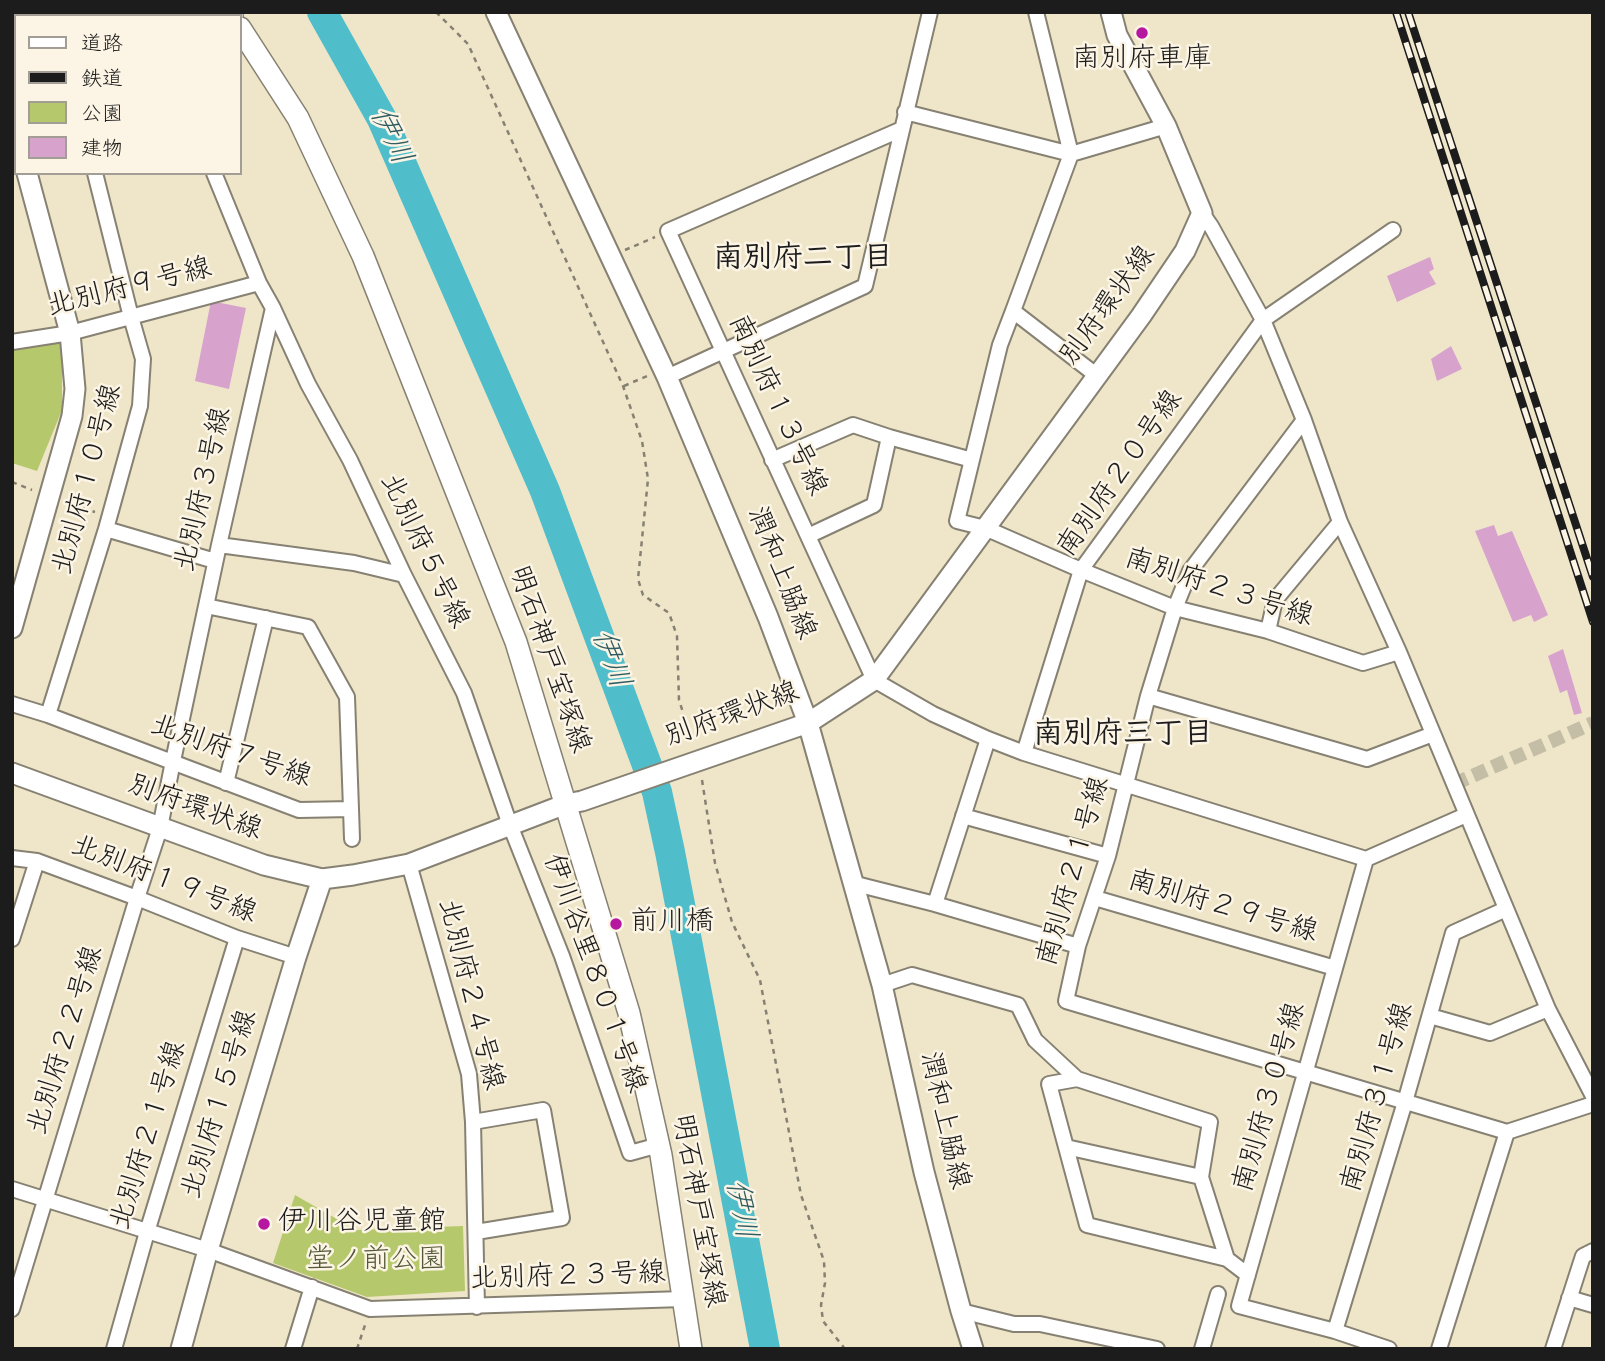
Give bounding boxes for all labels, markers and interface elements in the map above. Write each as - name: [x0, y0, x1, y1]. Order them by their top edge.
- legend: [14, 14, 242, 175]
- marker: 南別府車庫: [1134, 25, 1150, 41]
- text: 道路: [81, 30, 123, 60]
- place label: 南別府車庫: [1072, 44, 1212, 78]
- text: 鉄道: [81, 65, 123, 95]
- text: 公園: [81, 100, 123, 130]
- water label: 伊川: [359, 102, 417, 172]
- text: 建物: [81, 135, 123, 165]
- street label: 別府環状線: [1055, 240, 1165, 374]
- district label: 南別府二丁目: [713, 243, 893, 279]
- street label: 北別府９号線: [44, 253, 216, 327]
- street label: 南別府１３号線: [718, 310, 832, 502]
- street label: 北別府１０号線: [48, 381, 132, 579]
- street label: 南別府２０号線: [1052, 385, 1192, 565]
- street label: 北別府３号線: [171, 404, 241, 576]
- street label: 北別府５号線: [370, 469, 474, 635]
- street label: 潤和上脇線: [737, 503, 821, 645]
- street label: 南別府２３号線: [1120, 544, 1316, 636]
- street label: 明石神戸宝塚線: [499, 562, 595, 758]
- water label: 伊川: [581, 626, 635, 694]
- street label: 別府環状線: [661, 677, 805, 757]
- street label: 北別府７号線: [145, 711, 315, 797]
- district label: 南別府三丁目: [1033, 719, 1213, 755]
- street label: 別府環状線: [122, 770, 266, 850]
- street label: 南別府２１号線: [1033, 773, 1119, 971]
- street label: 北別府１９号線: [65, 831, 261, 933]
- street label: 伊川谷里８０１号線: [533, 850, 651, 1098]
- street label: 南別府２９号線: [1123, 866, 1321, 952]
- street label: 北別府２４号線: [428, 896, 508, 1094]
- place label: 前川橋: [630, 907, 714, 941]
- marker: 前川橋: [608, 916, 624, 932]
- street label: 北別府２２号線: [23, 942, 113, 1140]
- street label: 南別府３０号線: [1229, 999, 1315, 1197]
- street label: 南別府３１号線: [1337, 999, 1423, 1197]
- street label: 北別府１５号線: [177, 1006, 267, 1204]
- street label: 北別府２１号線: [106, 1037, 196, 1235]
- street label: 潤和上脇線: [910, 1049, 974, 1193]
- street label: 明石神戸宝塚線: [662, 1112, 730, 1310]
- water label: 伊川: [715, 1177, 761, 1243]
- place label: 伊川谷児童館: [278, 1207, 446, 1241]
- marker: 伊川谷児童館: [256, 1216, 272, 1232]
- park label: 堂ノ前公園: [306, 1245, 446, 1279]
- street label: 北別府２３号線: [469, 1259, 667, 1299]

